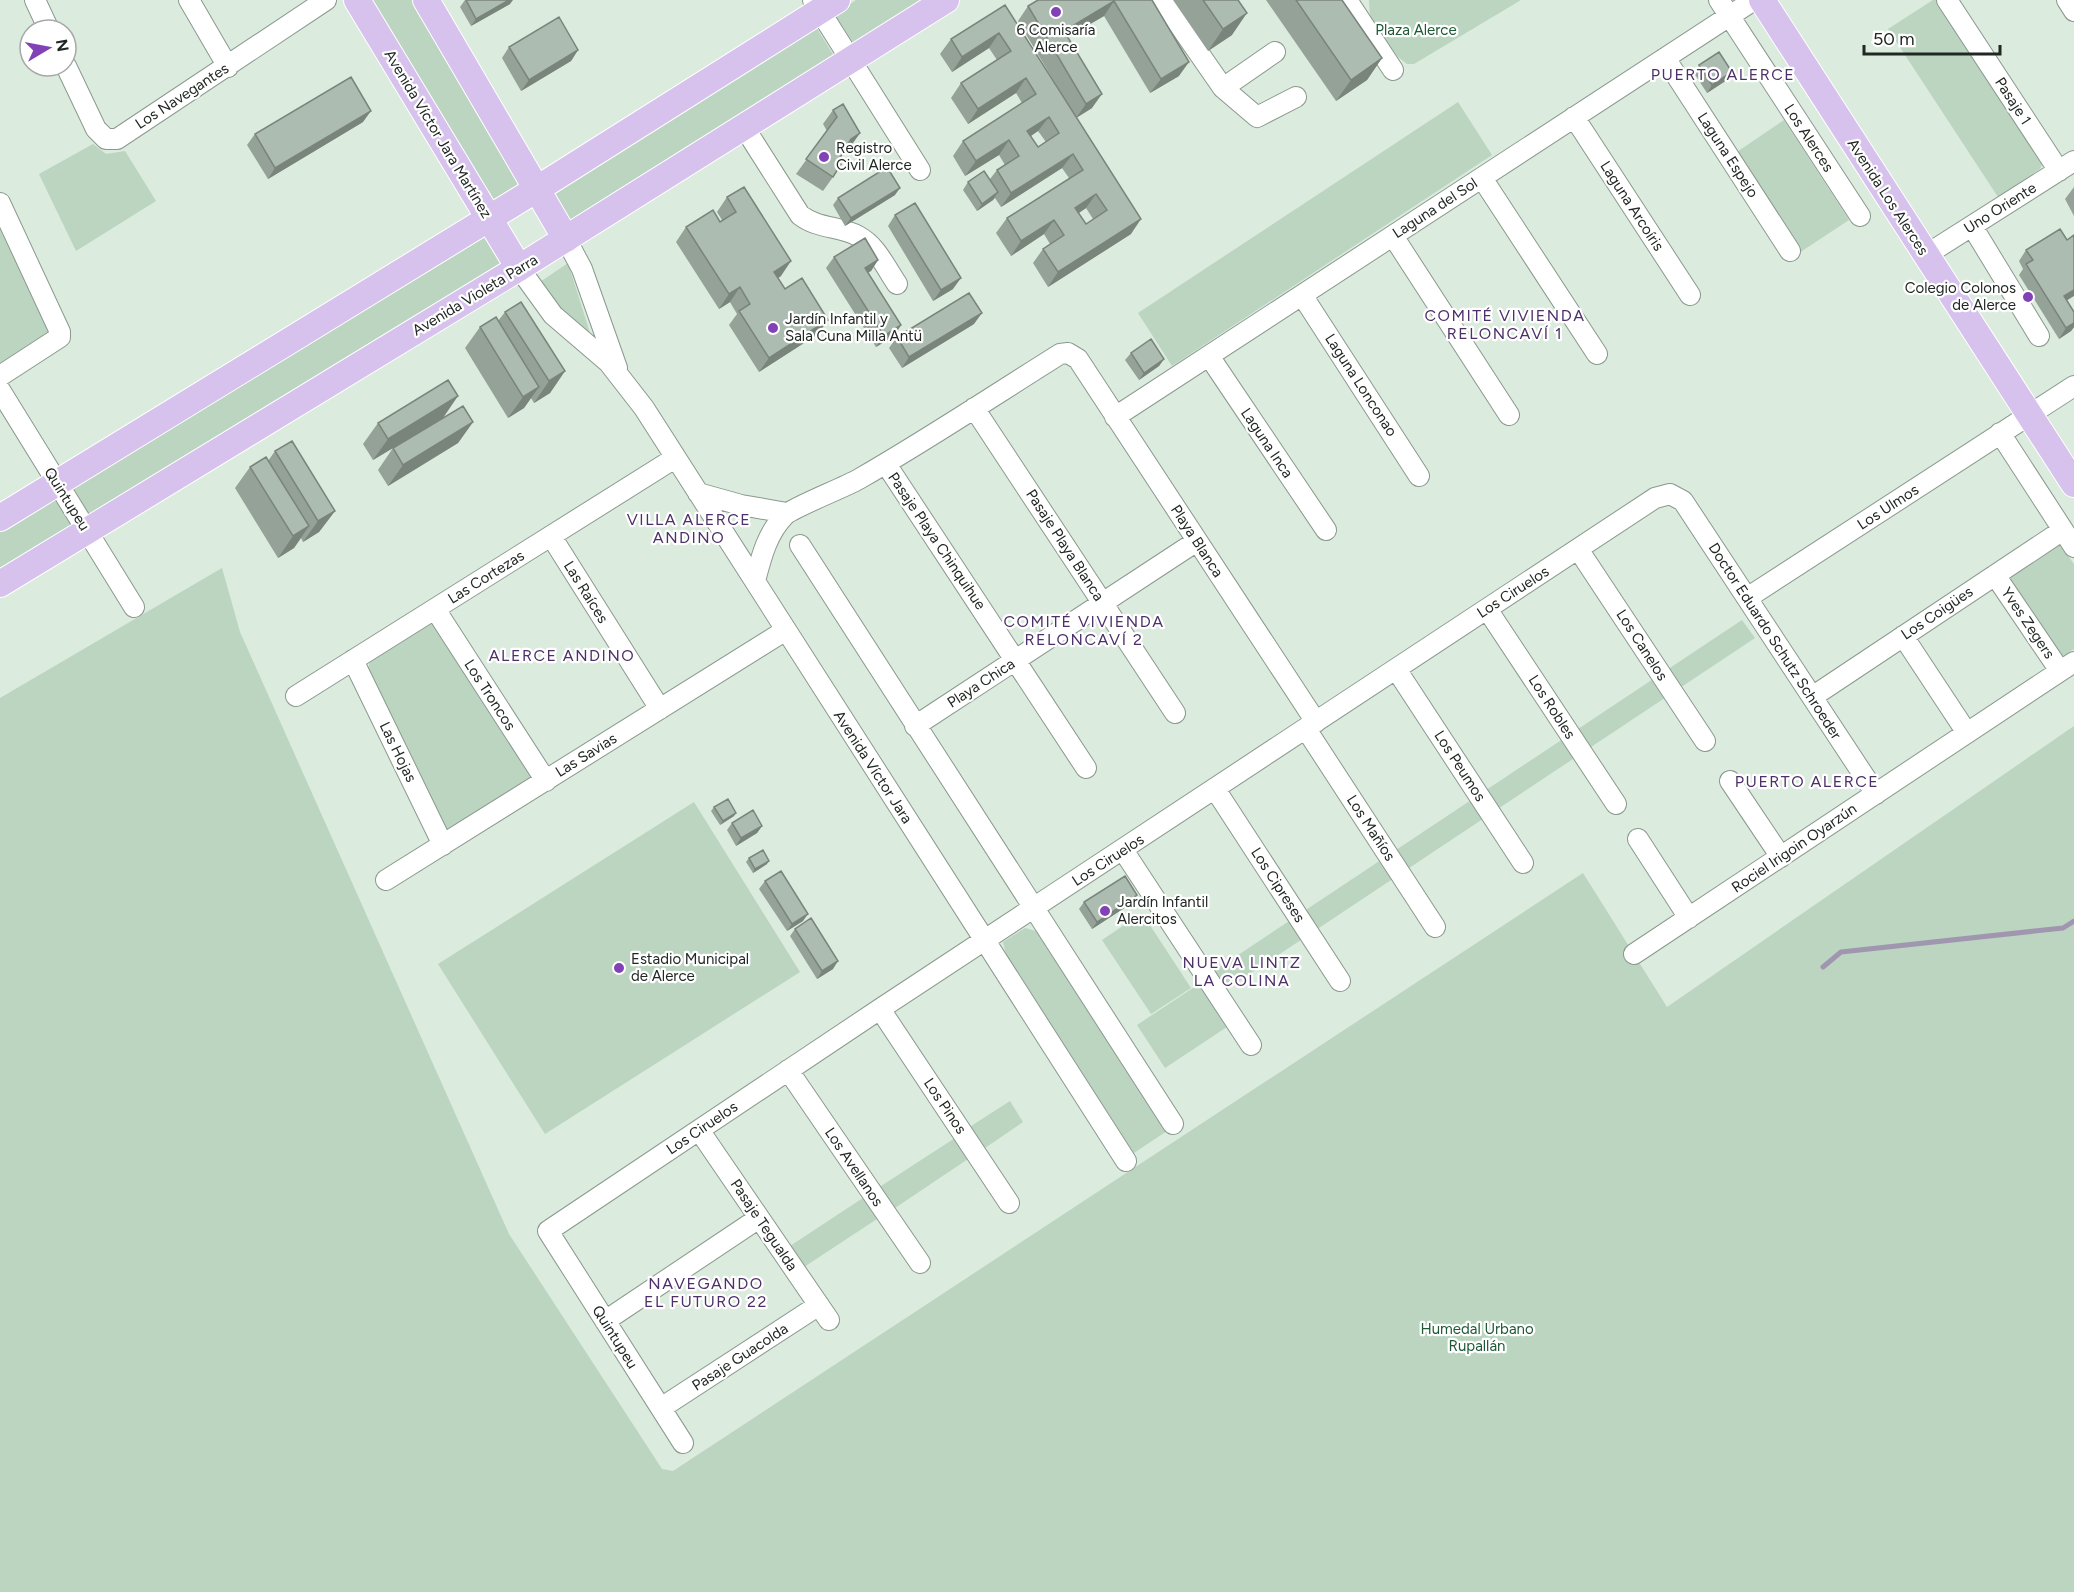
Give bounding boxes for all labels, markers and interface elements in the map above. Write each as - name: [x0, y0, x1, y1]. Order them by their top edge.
- marker: 6 Comisaría Alerce: [1049, 5, 1063, 19]
- north arrow: [18, 18, 78, 78]
- scale bar: [1864, 18, 2000, 56]
- place label: 6 Comisaría Alerce: [1017, 21, 1095, 56]
- park label: Plaza Alerce: [1375, 21, 1457, 39]
- text: 50 m: [1873, 28, 1915, 50]
- text: N: [52, 38, 73, 53]
- street label: Avenida Víctor Jara Martínez: [381, 47, 495, 221]
- street label: Los Navegantes: [132, 59, 232, 133]
- district label: PUERTO ALERCE: [1651, 65, 1795, 84]
- street label: Pasaje 1: [1991, 74, 2035, 128]
- street label: Los Alerces: [1780, 101, 1838, 175]
- street label: Laguna Espejo: [1694, 109, 1762, 201]
- street label: Avenida Los Alerces: [1844, 135, 1932, 259]
- place label: Registro Civil Alerce: [836, 139, 912, 174]
- marker: Registro Civil Alerce: [817, 150, 831, 164]
- street label: Laguna Arcoíris: [1596, 158, 1668, 254]
- street label: Laguna del Sol: [1389, 174, 1481, 242]
- street label: Uno Oriente: [1960, 179, 2040, 237]
- street label: Avenida Violeta Parra: [409, 251, 541, 339]
- place label: Colegio Colonos de Alerce: [1905, 279, 2016, 314]
- marker: Colegio Colonos de Alerce: [2021, 290, 2035, 304]
- district label: COMITÉ VIVIENDA RELONCAVÍ 1: [1424, 306, 1586, 343]
- place label: Jardín Infantil y Sala Cuna Milla Antü: [785, 310, 922, 345]
- marker: Jardín Infantil y Sala Cuna Milla Antü: [766, 321, 780, 335]
- street label: Laguna Lonconao: [1321, 330, 1401, 440]
- street label: Laguna Inca: [1237, 405, 1297, 481]
- street label: Quintupeu: [40, 464, 94, 534]
- street label: Pasaje Playa Chinquihue: [884, 469, 990, 613]
- street label: Los Ulmos: [1854, 481, 1922, 533]
- street label: Pasaje Playa Blanca: [1022, 486, 1108, 604]
- street label: Playa Blanca: [1167, 501, 1227, 581]
- district label: VILLA ALERCE ANDINO: [627, 510, 751, 547]
- street label: Doctor Eduardo Schutz Schroeder: [1705, 539, 1845, 743]
- street label: Las Cortezas: [445, 546, 527, 608]
- street label: Las Raíces: [560, 558, 612, 626]
- street label: Los Ciruelos: [1474, 562, 1552, 622]
- street label: Los Coigües: [1898, 582, 1976, 644]
- street label: Yves Zegers: [1998, 584, 2058, 662]
- street label: Los Canelos: [1612, 606, 1672, 684]
- district label: COMITÉ VIVIENDA RELONCAVÍ 2: [1003, 612, 1165, 649]
- district label: ALERCE ANDINO: [489, 646, 635, 665]
- street label: Playa Chica: [944, 654, 1018, 712]
- street label: Los Troncos: [460, 656, 520, 734]
- street label: Los Robles: [1525, 672, 1579, 742]
- street label: Avenida Víctor Jara: [830, 707, 916, 827]
- street label: Las Hojas: [376, 719, 420, 785]
- street label: Los Peumos: [1430, 727, 1490, 805]
- street label: Las Savias: [552, 729, 620, 781]
- district label: PUERTO ALERCE: [1735, 772, 1879, 791]
- street label: Los Mañíos: [1343, 792, 1399, 864]
- street label: Rociel Irigoin Oyarzún: [1728, 800, 1860, 896]
- street label: Los Ciruelos: [1069, 830, 1147, 890]
- street label: Los Cipreses: [1247, 844, 1309, 926]
- place label: Jardín Infantil Alercitos: [1117, 893, 1208, 928]
- marker: Jardín Infantil Alercitos: [1098, 904, 1112, 918]
- place label: Estadio Municipal de Alerce: [631, 950, 749, 985]
- district label: NUEVA LINTZ LA COLINA: [1183, 953, 1301, 990]
- marker: Estadio Municipal de Alerce: [612, 961, 626, 975]
- street label: Los Pinos: [920, 1075, 970, 1137]
- street label: Los Ciruelos: [663, 1098, 741, 1158]
- street label: Los Avellanos: [821, 1124, 887, 1210]
- street label: Pasaje Tegualda: [727, 1176, 801, 1274]
- district label: NAVEGANDO EL FUTURO 22: [644, 1274, 768, 1311]
- street label: Quintupeu: [588, 1302, 642, 1372]
- street label: Pasaje Guacolda: [689, 1319, 791, 1395]
- park label: Humedal Urbano Rupallán: [1420, 1320, 1534, 1355]

